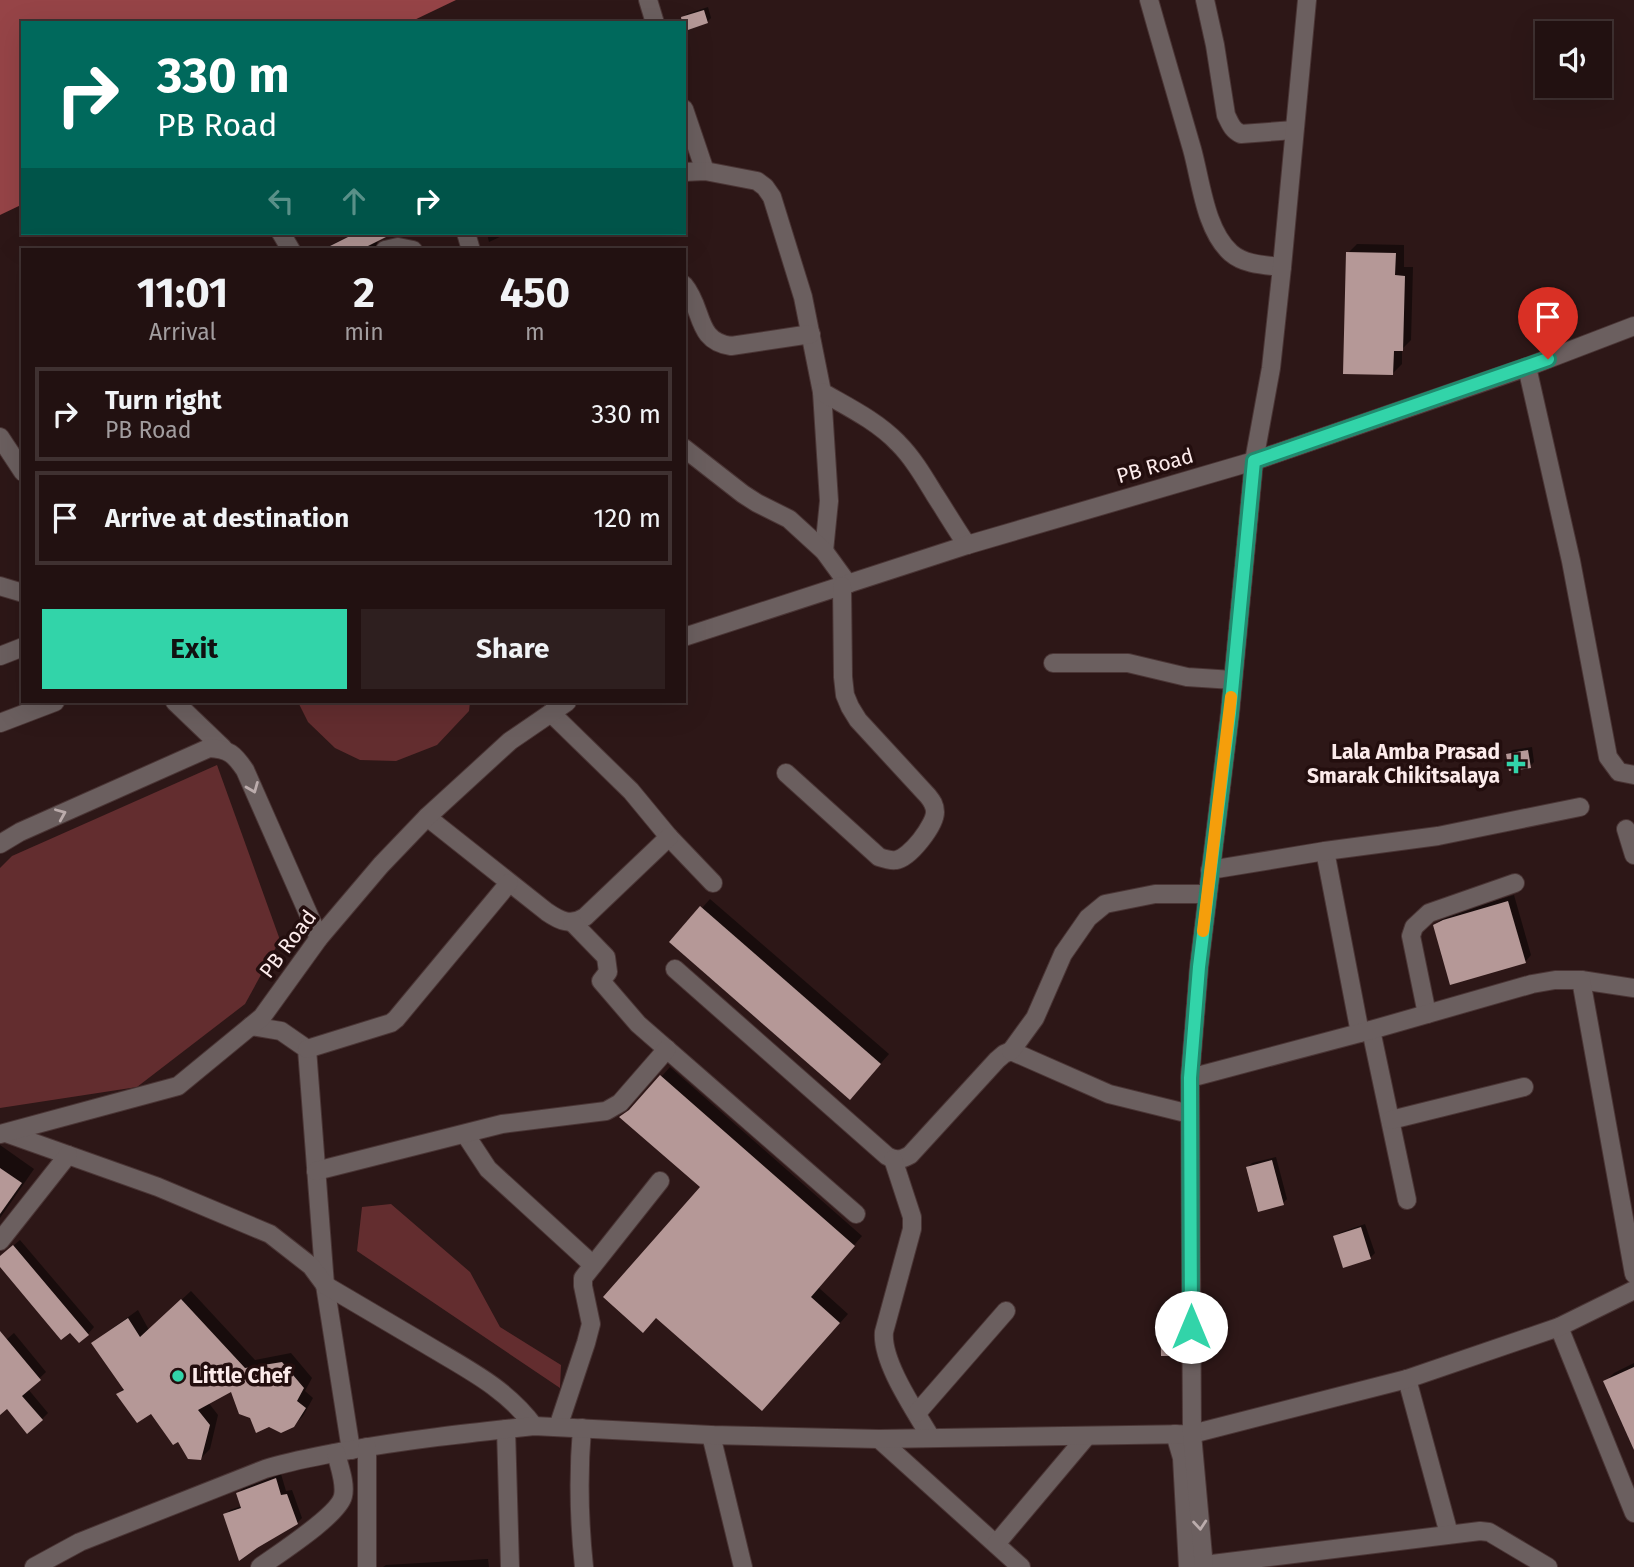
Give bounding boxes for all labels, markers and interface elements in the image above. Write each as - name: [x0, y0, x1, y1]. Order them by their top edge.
- map controls: [1535, 21, 1612, 98]
- button: sound: [1535, 21, 1612, 98]
- text: 330 m: [157, 46, 290, 105]
- icon: right: [42, 49, 133, 140]
- text: PB Road: [157, 106, 277, 144]
- icon: left: [262, 182, 300, 220]
- icon: ahead: [335, 182, 373, 220]
- icon: right: [408, 182, 446, 220]
- text: 11:01: [137, 268, 228, 318]
- text: 2: [353, 268, 375, 318]
- text: 450: [500, 268, 570, 318]
- pin: [1518, 287, 1578, 359]
- icon: arrive: [1529, 298, 1567, 336]
- text: Arrival: [149, 318, 216, 346]
- text: min: [344, 318, 384, 346]
- text: m: [525, 318, 545, 346]
- text: Turn right: [105, 385, 222, 416]
- icon: right: [46, 395, 84, 433]
- text: 330 m: [591, 399, 661, 430]
- text: PB Road: [105, 416, 191, 444]
- street label: PB Road: [1113, 443, 1197, 489]
- icon: arrive: [46, 499, 84, 537]
- text: Arrive at destination: [105, 503, 349, 534]
- text: 120 m: [593, 503, 661, 534]
- button: Exit: [42, 609, 347, 689]
- button: Share: [361, 609, 665, 689]
- place label: Lala Amba Prasad Smarak Chikitsalaya: [1307, 739, 1500, 789]
- marker: Lala Amba Prasad Smarak Chikitsalaya: [1506, 754, 1526, 774]
- one-way arrow: [245, 781, 259, 794]
- one-way arrow: [55, 809, 67, 823]
- street label: PB Road: [254, 905, 322, 983]
- position arrow: [1154, 1290, 1228, 1364]
- place label: Little Chef: [192, 1363, 293, 1389]
- marker: Little Chef: [170, 1368, 186, 1384]
- one-way arrow: [1192, 1520, 1207, 1531]

